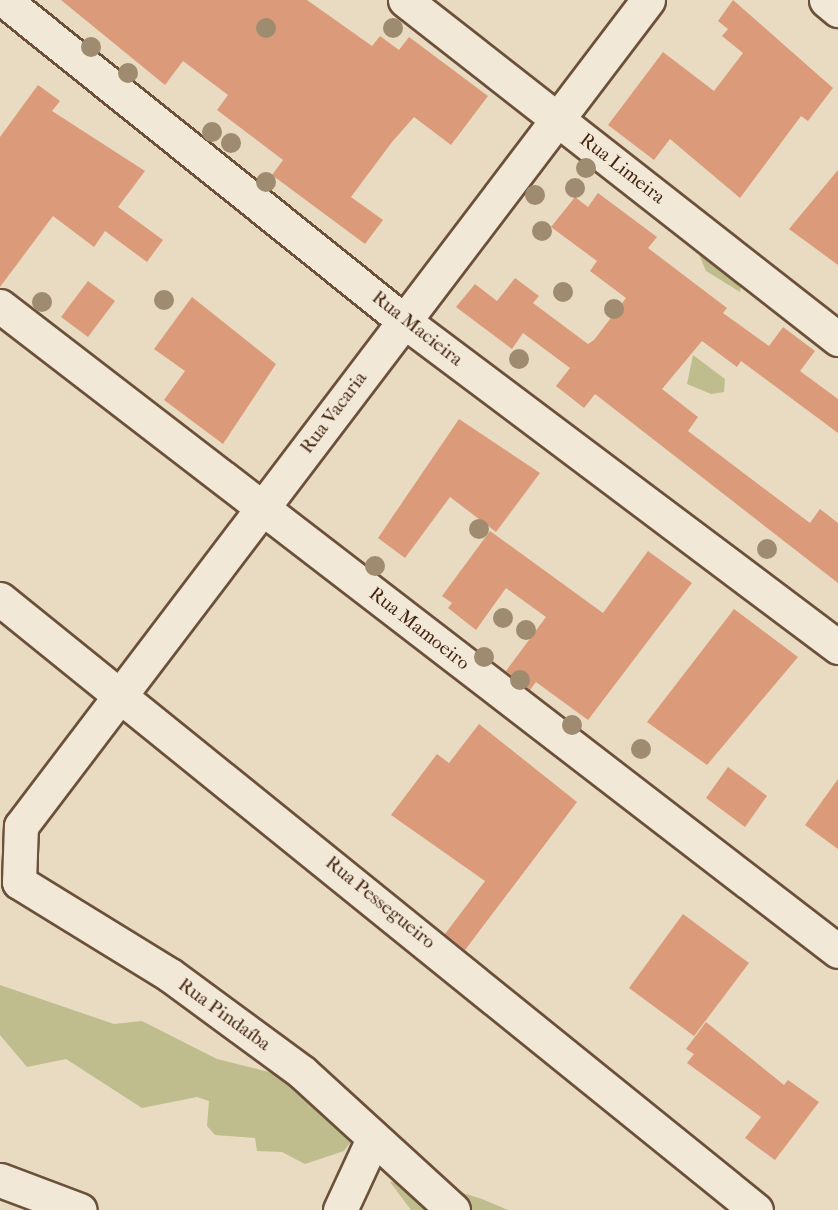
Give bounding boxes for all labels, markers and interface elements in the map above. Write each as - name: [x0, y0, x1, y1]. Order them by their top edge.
- street label: Rua Limeira: [575, 129, 669, 209]
- street label: Rua Macieira: [367, 286, 467, 372]
- street label: Rua Vacaria: [296, 368, 372, 458]
- street label: Rua Mamoeiro: [364, 583, 474, 675]
- street label: Rua Pessegueiro: [320, 852, 440, 954]
- street label: Rua Pindaíba: [173, 974, 275, 1056]

